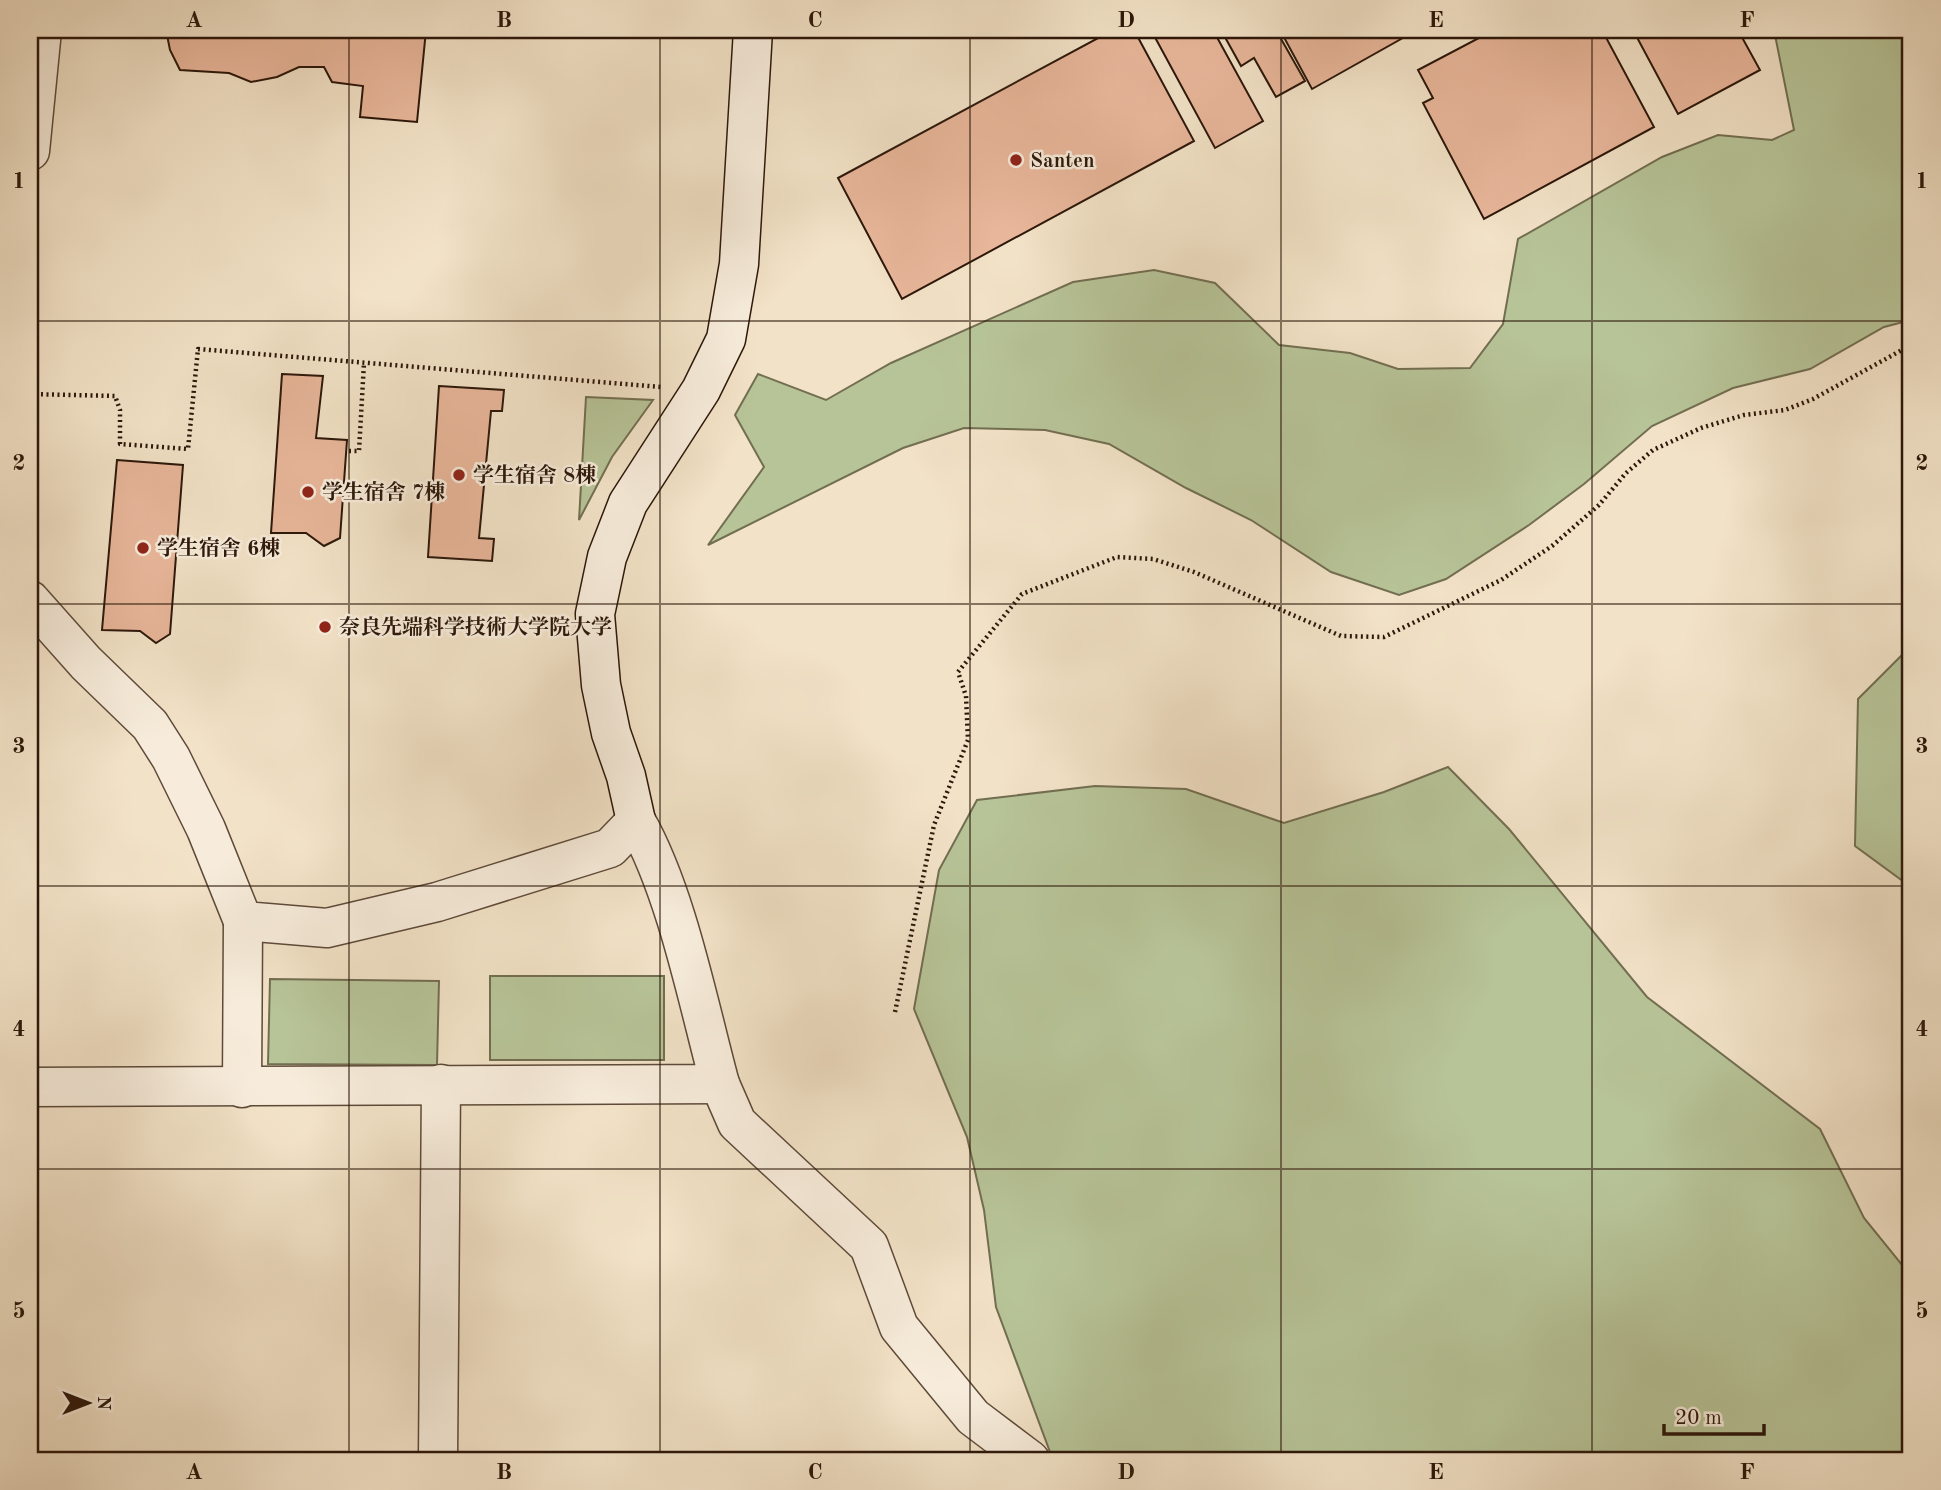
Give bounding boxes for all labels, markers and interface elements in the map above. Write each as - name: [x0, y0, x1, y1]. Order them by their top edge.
- text: A: [185, 9, 203, 32]
- text: B: [496, 9, 512, 32]
- text: C: [807, 9, 823, 32]
- text: D: [1117, 9, 1135, 32]
- text: E: [1428, 9, 1444, 32]
- text: F: [1739, 9, 1755, 32]
- place label: Santen: [1030, 151, 1095, 172]
- marker: Santen: [1008, 152, 1024, 168]
- text: 1: [12, 170, 26, 193]
- text: 1: [1915, 170, 1929, 193]
- text: 2: [12, 452, 26, 475]
- text: 2: [1915, 452, 1929, 475]
- place label: 学生宿舎 8棟: [473, 464, 596, 487]
- marker: 学生宿舎 8棟: [451, 467, 467, 483]
- place label: 学生宿舎 7棟: [322, 481, 445, 504]
- marker: 学生宿舎 7棟: [300, 484, 316, 500]
- place label: 学生宿舎 6棟: [157, 537, 280, 560]
- marker: 学生宿舎 6棟: [135, 540, 151, 556]
- place label: 奈良先端科学技術大学院大学: [339, 615, 612, 639]
- marker: 奈良先端科学技術大学院大学: [317, 619, 333, 635]
- text: 3: [12, 735, 26, 758]
- text: 3: [1915, 735, 1929, 758]
- text: 4: [12, 1018, 26, 1041]
- text: 4: [1915, 1018, 1929, 1041]
- text: 5: [12, 1300, 26, 1323]
- text: 5: [1915, 1300, 1929, 1323]
- north arrow: [52, 1368, 122, 1438]
- scale bar: [1664, 1392, 1764, 1436]
- text: N: [93, 1396, 112, 1411]
- text: 20 m: [1675, 1408, 1722, 1429]
- text: A: [185, 1461, 203, 1484]
- text: B: [496, 1461, 512, 1484]
- text: C: [807, 1461, 823, 1484]
- text: D: [1117, 1461, 1135, 1484]
- text: E: [1428, 1461, 1444, 1484]
- text: F: [1739, 1461, 1755, 1484]

